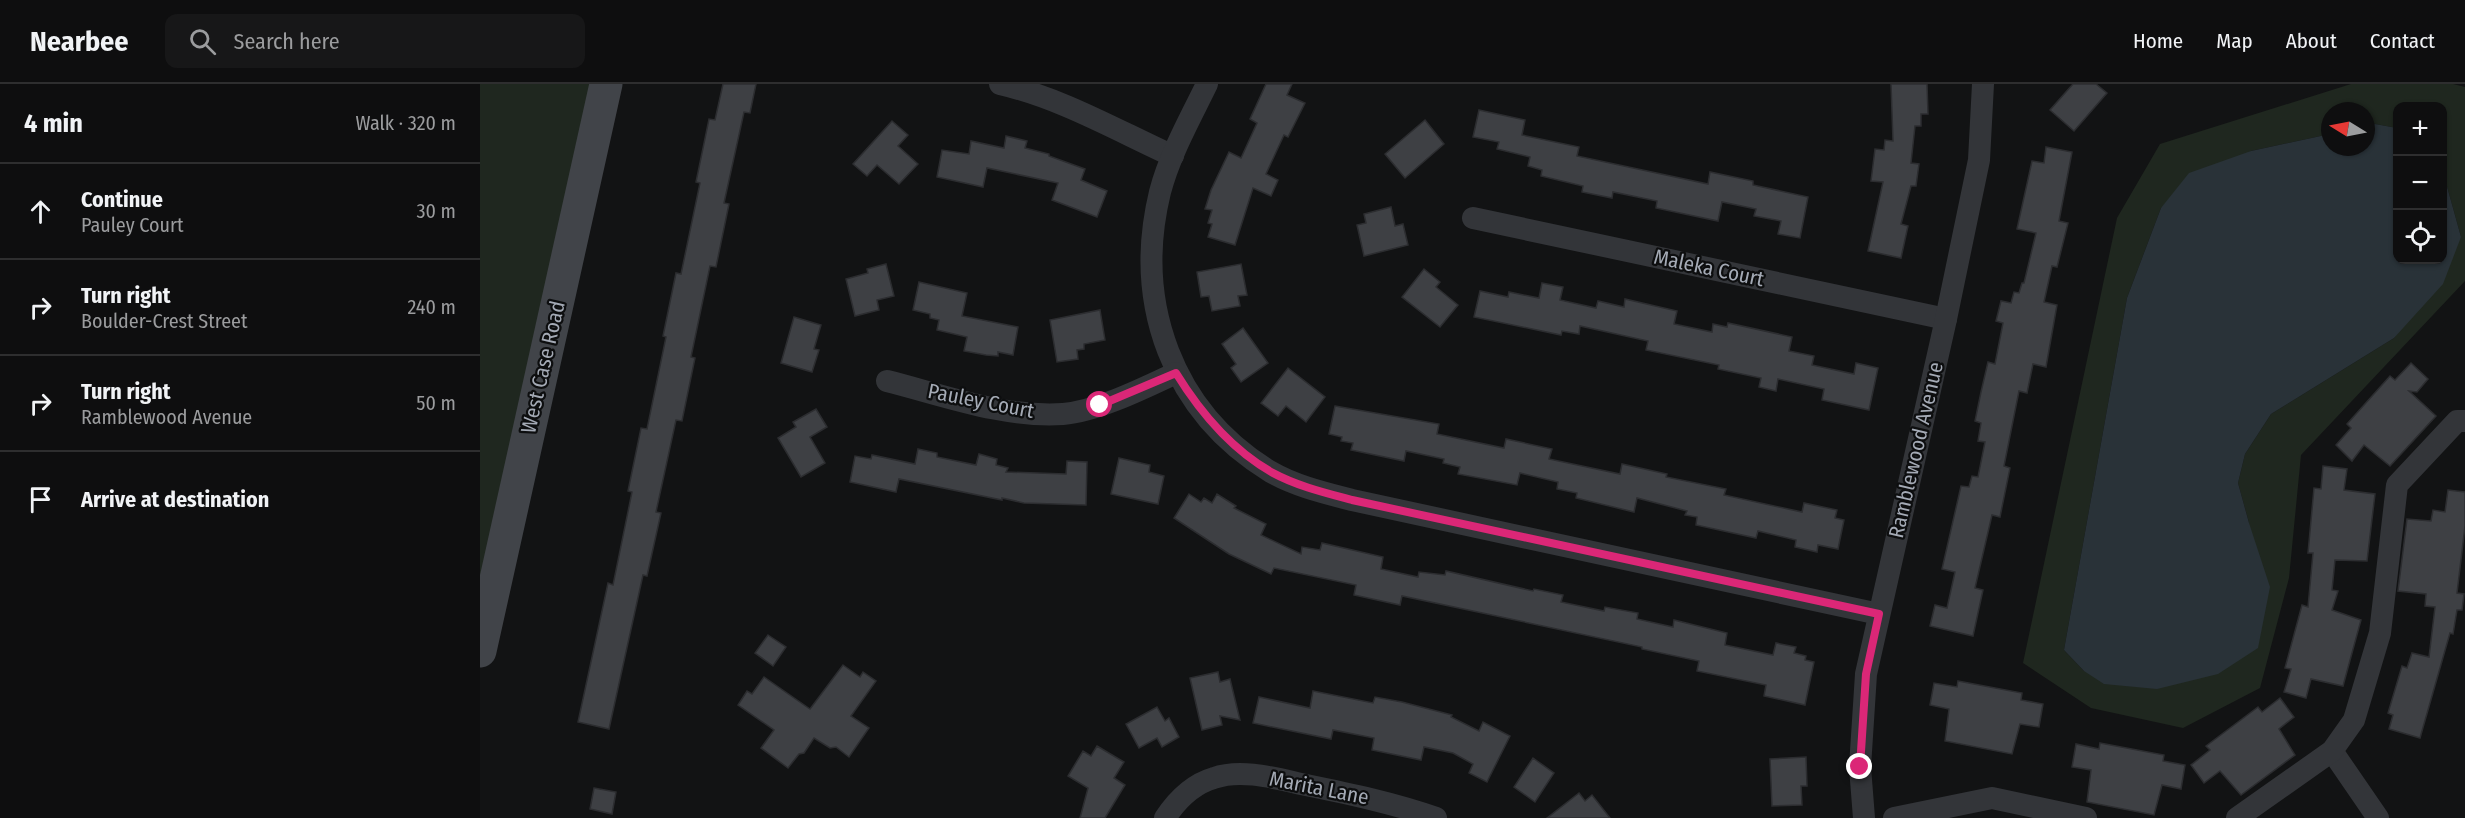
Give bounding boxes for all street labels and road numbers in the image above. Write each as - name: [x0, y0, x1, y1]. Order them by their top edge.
- street label: Maleka Court: [1652, 244, 1767, 292]
- street label: West Case Road: [515, 298, 571, 436]
- street label: Ramblewood Avenue: [1883, 359, 1949, 541]
- street label: Pauley Court: [926, 378, 1036, 424]
- street label: Marita Lane: [1267, 766, 1371, 810]

